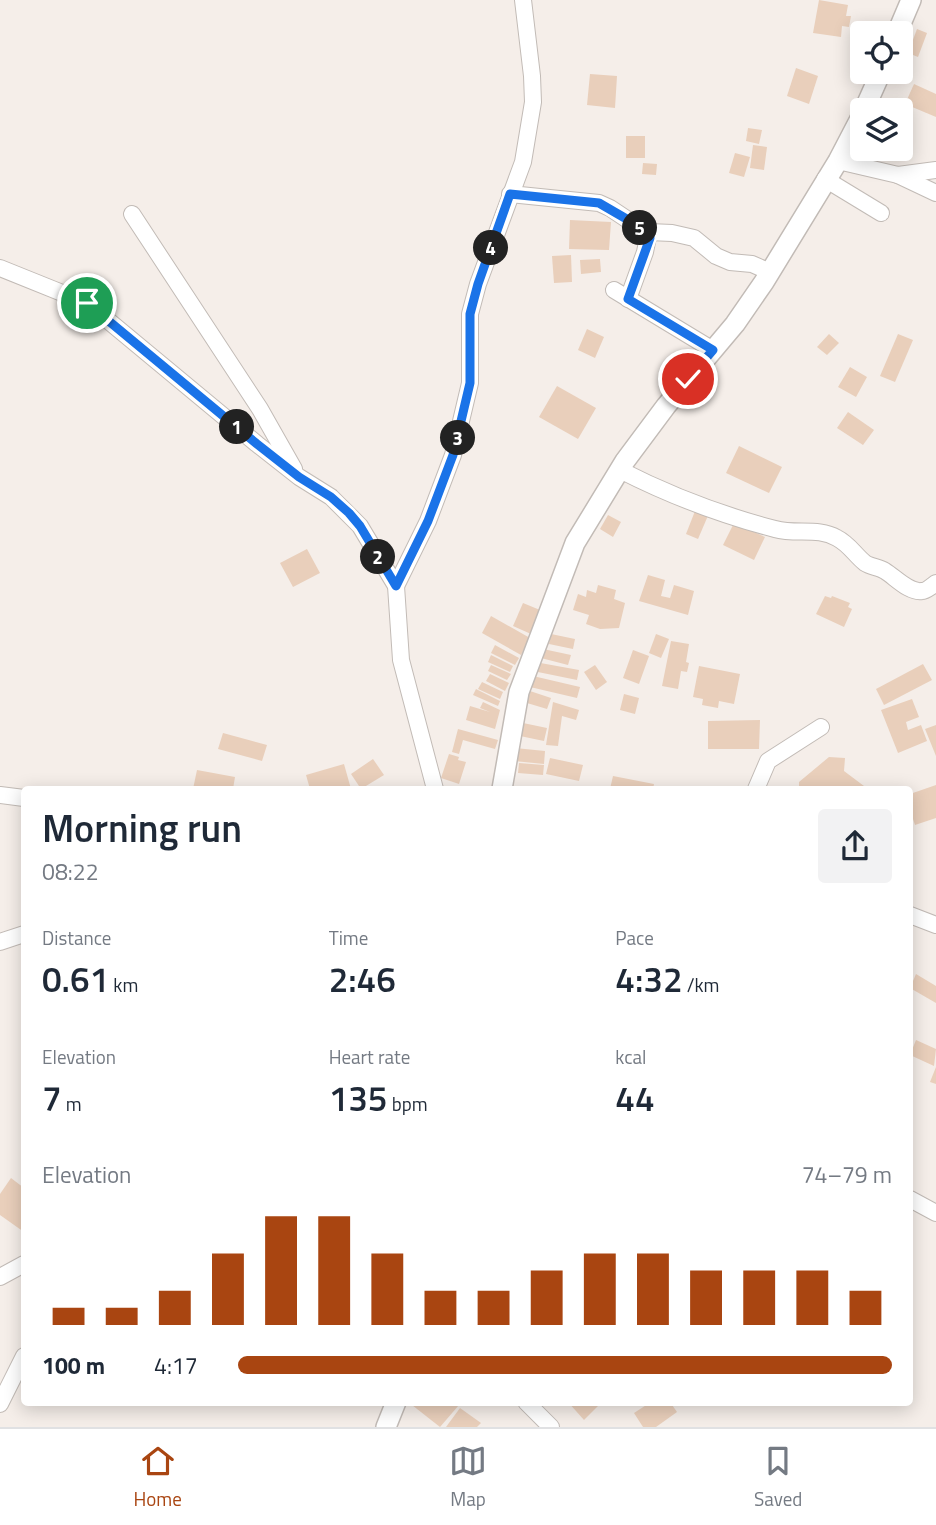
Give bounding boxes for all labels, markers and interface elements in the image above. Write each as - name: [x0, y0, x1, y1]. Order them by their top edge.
- map controls: [850, 21, 913, 161]
- button: locate: [850, 21, 913, 84]
- button: layers: [850, 98, 913, 161]
- pin: 5: [622, 210, 658, 246]
- text: 5: [634, 213, 645, 242]
- pin: 4: [474, 230, 508, 266]
- text: 4: [485, 233, 496, 262]
- pin: [57, 273, 117, 333]
- icon: arrive: [68, 284, 106, 322]
- pin: [658, 349, 718, 409]
- icon: check: [669, 360, 707, 398]
- pin: 1: [219, 410, 254, 444]
- text: 1: [231, 412, 242, 441]
- pin: 3: [440, 420, 476, 456]
- text: 3: [452, 423, 463, 452]
- pin: 2: [360, 540, 396, 574]
- text: 2: [372, 542, 383, 571]
- text: Morning run: [42, 799, 242, 857]
- button: share: [818, 809, 892, 883]
- text: 08:22: [42, 854, 99, 889]
- text: Distance: [42, 923, 111, 952]
- text: Time: [329, 923, 368, 952]
- text: Pace: [615, 923, 654, 952]
- text: 0.61: [42, 952, 109, 1006]
- text: 2:46: [329, 952, 396, 1006]
- text: 4:32: [615, 952, 683, 1006]
- text: km: [109, 970, 138, 999]
- text: /km: [683, 970, 720, 999]
- text: Elevation: [42, 1042, 116, 1071]
- text: Heart rate: [329, 1042, 410, 1071]
- text: kcal: [615, 1042, 646, 1071]
- text: 7: [42, 1071, 62, 1125]
- text: 135: [329, 1071, 387, 1125]
- text: 44: [615, 1071, 655, 1125]
- text: m: [62, 1089, 82, 1118]
- text: bpm: [387, 1089, 428, 1118]
- text: Elevation: [42, 1157, 131, 1192]
- text: 74–79 m: [802, 1157, 892, 1192]
- text: 100 m: [42, 1348, 105, 1383]
- text: 4:17: [154, 1348, 198, 1383]
- tab: Home: [134, 1442, 182, 1513]
- tab: Map: [449, 1442, 487, 1513]
- tab: Saved: [754, 1442, 802, 1513]

